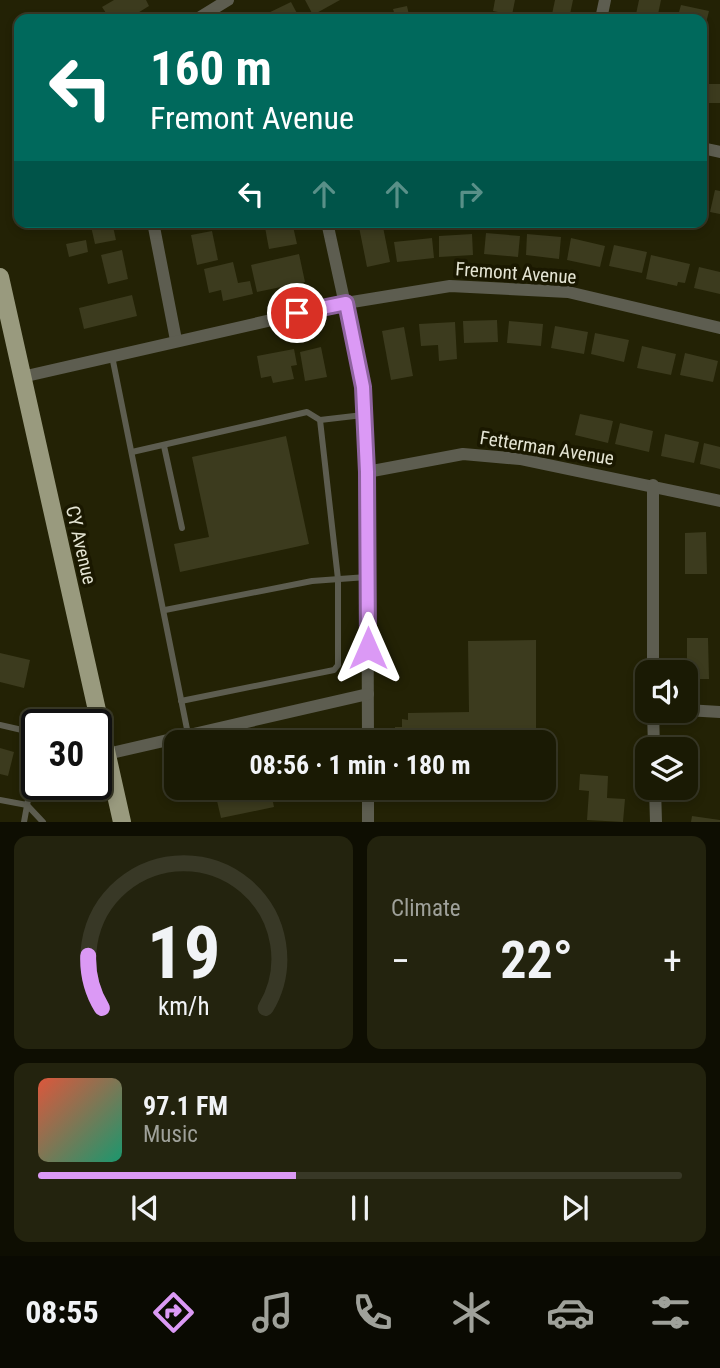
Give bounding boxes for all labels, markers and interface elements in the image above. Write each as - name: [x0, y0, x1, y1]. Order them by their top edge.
- text: 160 m: [150, 40, 272, 97]
- icon: left: [35, 42, 126, 133]
- text: Fremont Avenue: [150, 99, 354, 137]
- icon: left: [232, 175, 270, 213]
- icon: ahead: [305, 175, 343, 213]
- icon: ahead: [378, 175, 416, 213]
- icon: right: [451, 175, 489, 213]
- street label: Fremont Avenue: [455, 257, 577, 289]
- pin: [267, 283, 327, 343]
- icon: arrive: [278, 294, 316, 332]
- street label: Fetterman Avenue: [478, 426, 616, 470]
- street label: CY Avenue: [61, 504, 101, 587]
- position arrow: [331, 611, 405, 685]
- map controls: [635, 660, 698, 800]
- button: sound: [635, 660, 698, 723]
- speed limit sign: 30: [21, 709, 112, 800]
- button: layers: [635, 737, 698, 800]
- text: 08:56 · 1 min · 180 m: [250, 750, 470, 780]
- text: Climate: [391, 895, 461, 922]
- text: 19: [147, 911, 220, 997]
- text: 22°: [500, 930, 573, 991]
- text: −: [391, 939, 410, 983]
- text: +: [663, 939, 682, 983]
- text: km/h: [158, 992, 209, 1021]
- text: 97.1 FM: [143, 1091, 228, 1121]
- text: Music: [143, 1121, 198, 1148]
- icon: previous: [126, 1189, 164, 1227]
- icon: pause: [341, 1189, 379, 1227]
- icon: next: [556, 1189, 594, 1227]
- icon: directions: [149, 1288, 198, 1337]
- icon: music: [248, 1288, 297, 1337]
- icon: phone: [348, 1288, 397, 1337]
- icon: climate: [447, 1288, 496, 1337]
- icon: car: [546, 1288, 595, 1337]
- icon: filters: [646, 1288, 695, 1337]
- text: 08:55: [25, 1293, 99, 1331]

